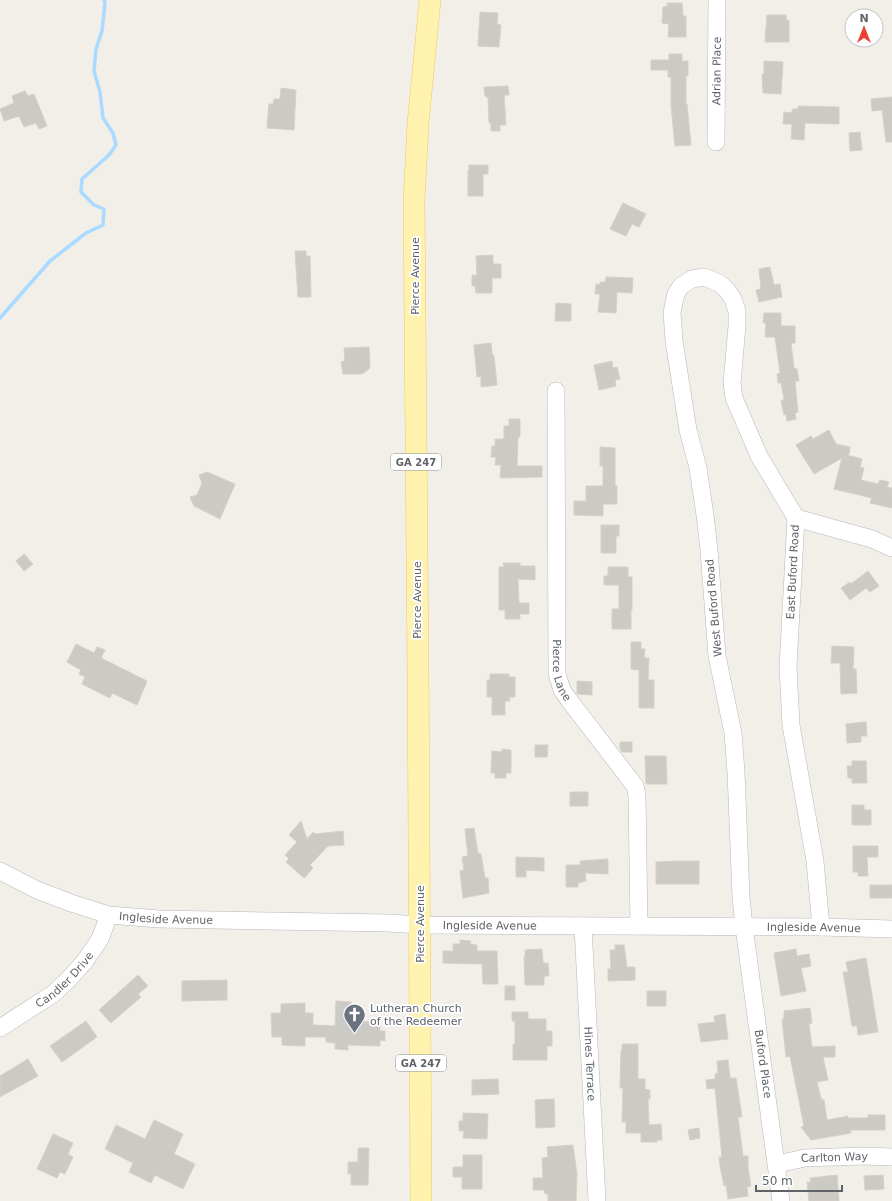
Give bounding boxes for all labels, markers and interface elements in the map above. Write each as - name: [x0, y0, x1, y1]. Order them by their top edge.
- north arrow: [844, 8, 884, 48]
- text: N: [859, 12, 869, 25]
- street label: Adrian Place: [710, 37, 723, 105]
- street label: Pierce Avenue: [409, 237, 422, 315]
- road number: GA 247: [391, 454, 441, 470]
- street label: East Buford Road: [784, 524, 802, 620]
- street label: West Buford Road: [703, 559, 725, 657]
- street label: Pierce Avenue: [411, 561, 424, 639]
- street label: Pierce Lane: [550, 639, 574, 704]
- street label: Pierce Avenue: [414, 885, 427, 963]
- street label: Ingleside Avenue: [119, 909, 213, 926]
- street label: Ingleside Avenue: [443, 919, 537, 932]
- street label: Ingleside Avenue: [767, 920, 861, 935]
- street label: Candler Drive: [33, 949, 96, 1010]
- church icon: Lutheran Church of the Redeemer: [342, 1001, 368, 1034]
- place label: Lutheran Church of the Redeemer: [370, 1002, 463, 1028]
- street label: Hines Terrace: [582, 1026, 598, 1102]
- street label: Buford Place: [752, 1029, 774, 1099]
- road number: GA 247: [396, 1055, 446, 1071]
- street label: Carlton Way: [800, 1149, 869, 1165]
- scale bar: [756, 1167, 842, 1193]
- text: 50 m: [762, 1174, 793, 1188]

